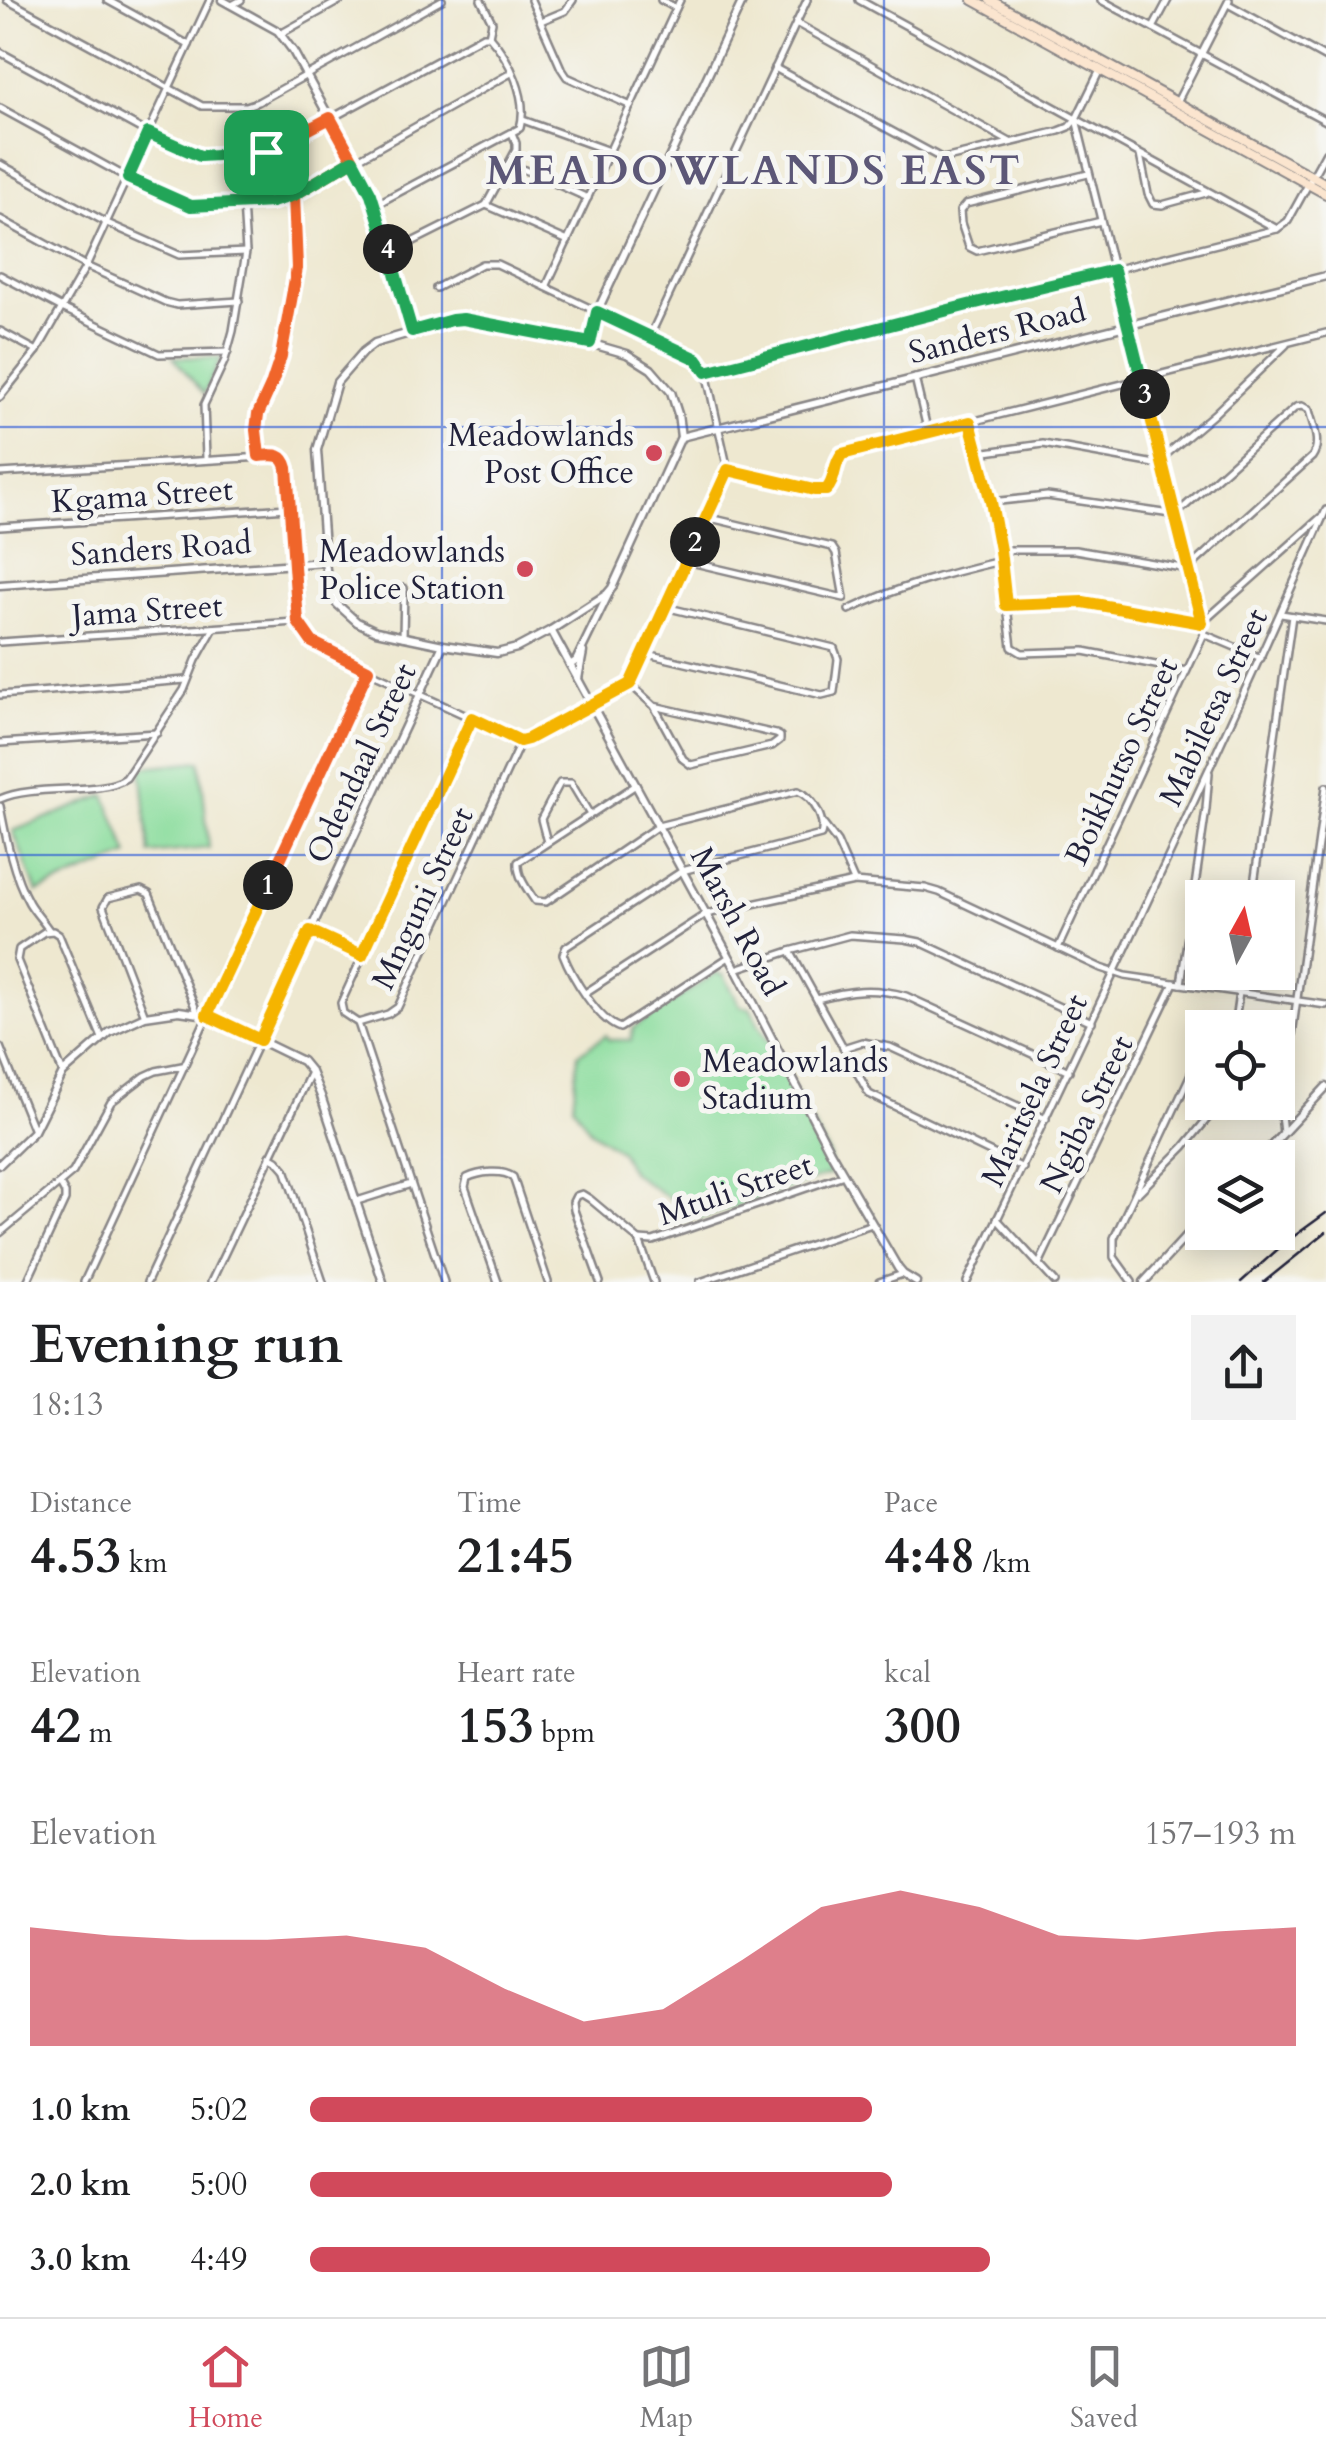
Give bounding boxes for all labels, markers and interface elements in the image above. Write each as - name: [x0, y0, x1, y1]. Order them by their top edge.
- pin: [224, 110, 309, 195]
- icon: arrive: [239, 125, 294, 180]
- district label: MEADOWLANDS EAST: [486, 142, 1022, 199]
- pin: 4: [363, 224, 413, 274]
- text: 4: [381, 230, 395, 268]
- street label: Sanders Road: [904, 289, 1090, 375]
- pin: 3: [1120, 369, 1170, 419]
- text: 3: [1138, 375, 1152, 413]
- place label: Meadowlands Post Office: [448, 414, 634, 495]
- marker: Meadowlands Post Office: [643, 442, 665, 464]
- street label: Kgama Street: [50, 468, 234, 524]
- pin: 2: [670, 517, 720, 567]
- street label: Sanders Road: [69, 521, 253, 577]
- text: 2: [688, 523, 702, 561]
- place label: Meadowlands Police Station: [319, 530, 505, 611]
- marker: Meadowlands Police Station: [514, 558, 536, 580]
- street label: Jama Street: [66, 584, 224, 638]
- street label: Mabiletsa Street: [1149, 602, 1279, 813]
- street label: Boikhutso Street: [1055, 651, 1189, 872]
- street label: Odendaal Street: [296, 656, 427, 871]
- street label: Mnguni Street: [361, 800, 484, 997]
- street label: Marsh Road: [679, 839, 795, 1004]
- pin: 1: [243, 860, 293, 910]
- text: 1: [261, 866, 275, 904]
- north arrow: [1185, 880, 1295, 990]
- map controls: [1185, 880, 1295, 1250]
- street label: Maritsela Street: [971, 987, 1099, 1194]
- button: locate: [1185, 1010, 1295, 1120]
- street label: Ngiba Street: [1030, 1028, 1144, 1201]
- place label: Meadowlands Stadium: [702, 1040, 888, 1121]
- marker: Meadowlands Stadium: [671, 1068, 693, 1090]
- button: layers: [1185, 1140, 1295, 1250]
- street label: Mtuli Street: [652, 1143, 818, 1237]
- text: Evening run: [30, 1308, 343, 1382]
- button: share: [1191, 1315, 1296, 1420]
- text: 18:13: [30, 1383, 104, 1427]
- text: Distance: [30, 1484, 132, 1522]
- text: Time: [457, 1484, 522, 1522]
- text: Pace: [884, 1484, 938, 1522]
- text: 4.53: [30, 1522, 121, 1590]
- text: 21:45: [457, 1522, 574, 1590]
- text: 4:48: [884, 1522, 975, 1590]
- text: km: [121, 1544, 168, 1582]
- text: /km: [975, 1544, 1031, 1582]
- text: Elevation: [30, 1654, 141, 1692]
- text: Heart rate: [457, 1654, 576, 1692]
- text: kcal: [884, 1654, 931, 1692]
- text: 42: [30, 1692, 81, 1760]
- text: 153: [457, 1692, 534, 1760]
- text: 300: [884, 1692, 961, 1760]
- text: m: [81, 1714, 112, 1752]
- text: bpm: [534, 1714, 595, 1752]
- text: Elevation: [30, 1812, 157, 1856]
- text: 157–193 m: [1144, 1812, 1296, 1856]
- text: 1.0 km: [30, 2088, 130, 2132]
- text: 5:02: [190, 2088, 247, 2132]
- text: 2.0 km: [30, 2163, 130, 2207]
- text: 5:00: [190, 2163, 247, 2207]
- text: 3.0 km: [30, 2238, 130, 2282]
- text: 4:49: [190, 2238, 247, 2282]
- tab: Home: [188, 2339, 263, 2437]
- tab: Map: [639, 2339, 694, 2437]
- tab: Saved: [1070, 2339, 1138, 2437]

